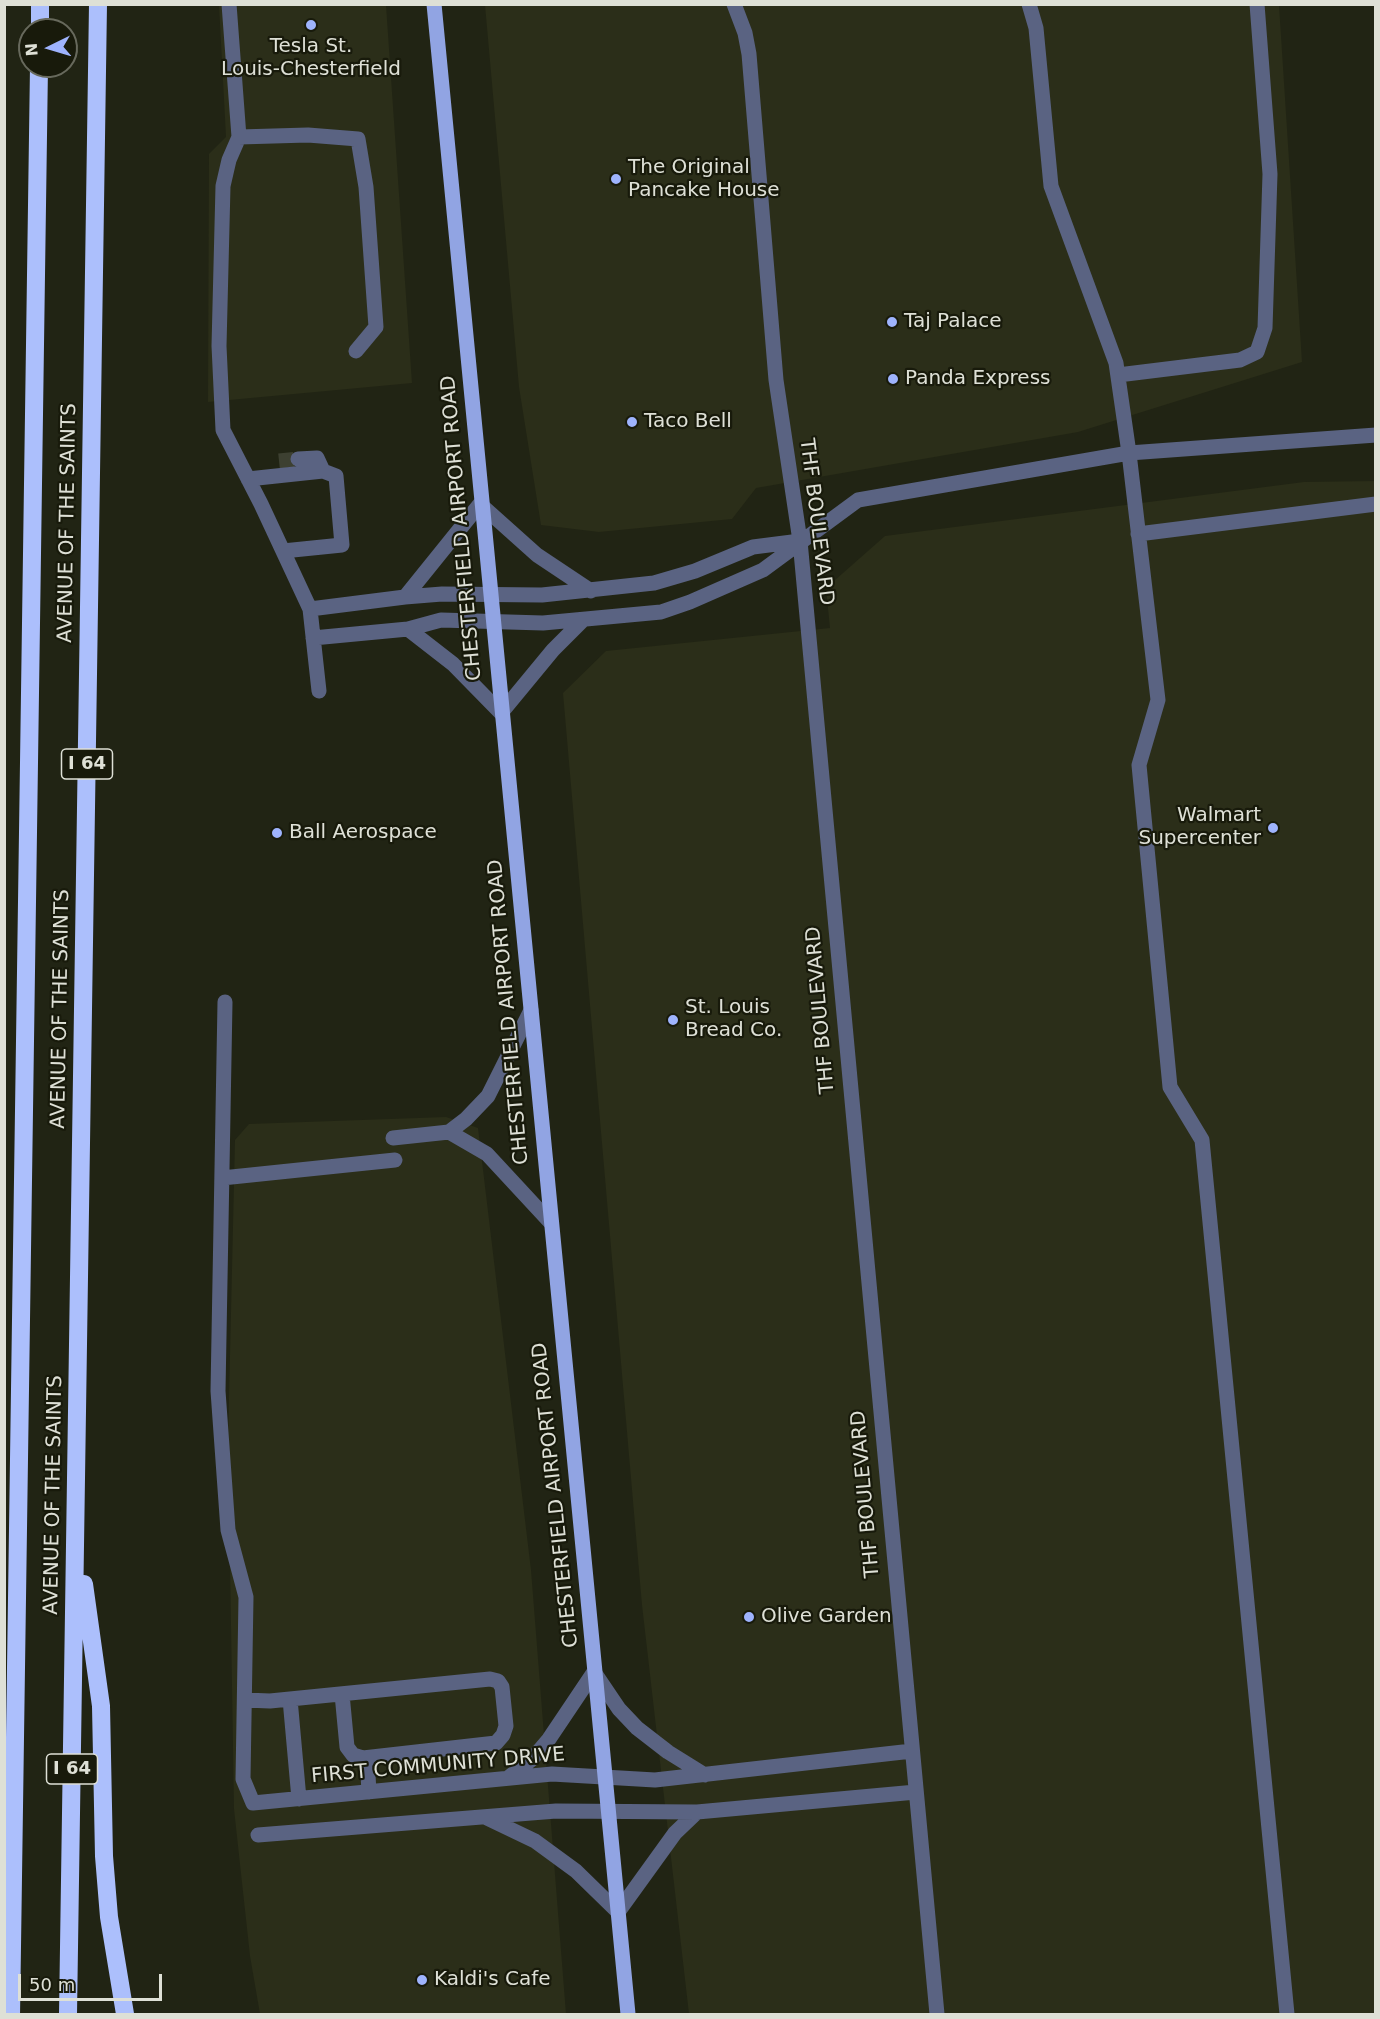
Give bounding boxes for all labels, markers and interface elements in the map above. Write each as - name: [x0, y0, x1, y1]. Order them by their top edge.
- north arrow: [18, 18, 78, 78]
- marker: Tesla St. Louis-Chesterfield: [304, 18, 318, 32]
- place label: Tesla St. Louis-Chesterfield: [221, 35, 401, 82]
- text: N: [22, 42, 42, 57]
- place label: The Original Pancake House: [628, 156, 780, 203]
- marker: The Original Pancake House: [609, 172, 623, 186]
- place label: Taj Palace: [904, 310, 1002, 334]
- marker: Taj Palace: [885, 315, 899, 329]
- place label: Panda Express: [905, 367, 1050, 391]
- marker: Panda Express: [886, 372, 900, 386]
- street label: CHESTERFIELD AIRPORT ROAD: [437, 374, 487, 682]
- street label: AVENUE OF THE SAINTS: [54, 403, 82, 643]
- place label: Taco Bell: [644, 410, 732, 434]
- marker: Taco Bell: [625, 415, 639, 429]
- street label: THF BOULEVARD: [794, 437, 838, 607]
- road number: I 64: [62, 749, 112, 779]
- place label: Walmart Supercenter: [1138, 804, 1261, 851]
- place label: Ball Aerospace: [289, 821, 437, 845]
- marker: Walmart Supercenter: [1266, 821, 1280, 835]
- marker: Ball Aerospace: [270, 826, 284, 840]
- street label: CHESTERFIELD AIRPORT ROAD: [484, 858, 534, 1166]
- street label: AVENUE OF THE SAINTS: [47, 889, 75, 1129]
- street label: THF BOULEVARD: [802, 925, 840, 1095]
- place label: St. Louis Bread Co.: [685, 996, 782, 1043]
- marker: St. Louis Bread Co.: [666, 1013, 680, 1027]
- street label: CHESTERFIELD AIRPORT ROAD: [528, 1341, 584, 1649]
- street label: AVENUE OF THE SAINTS: [40, 1375, 68, 1615]
- street label: THF BOULEVARD: [847, 1409, 885, 1579]
- place label: Olive Garden: [761, 1605, 892, 1629]
- marker: Olive Garden: [742, 1610, 756, 1624]
- street label: FIRST COMMUNITY DRIVE: [310, 1743, 566, 1789]
- road number: I 64: [46, 1754, 98, 1784]
- scale bar: [21, 1962, 165, 2000]
- place label: Kaldi's Cafe: [434, 1968, 551, 1992]
- marker: Kaldi's Cafe: [415, 1973, 429, 1987]
- text: 50 m: [29, 1974, 75, 1995]

